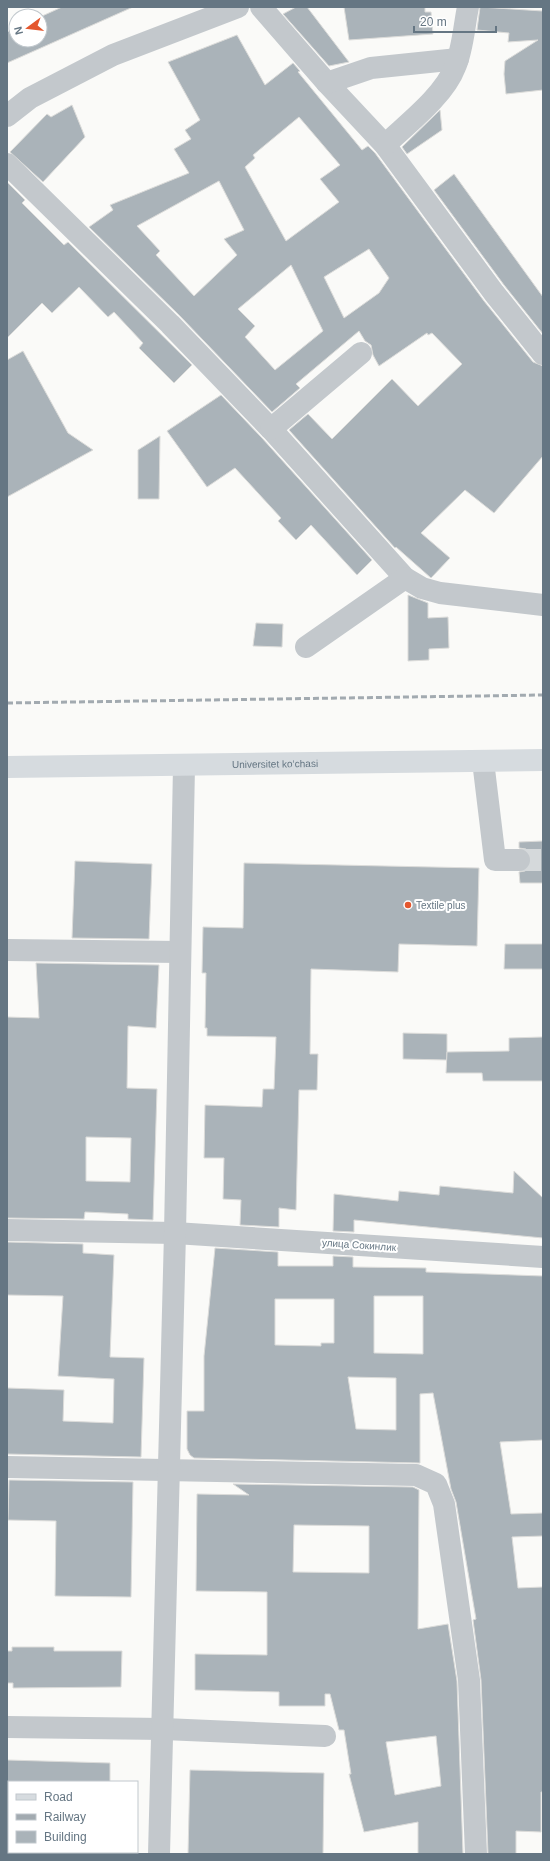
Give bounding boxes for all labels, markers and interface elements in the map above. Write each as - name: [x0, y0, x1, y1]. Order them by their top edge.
- north arrow: [8, 8, 48, 48]
- scale bar: [414, 8, 496, 34]
- text: 20 m: [420, 15, 447, 29]
- text: N: [12, 25, 25, 36]
- street label: Universitet kо‘chasi: [232, 757, 318, 770]
- marker: Textile plus: [403, 900, 413, 910]
- place label: Textile plus: [416, 900, 465, 911]
- street label: улица Сокинлик: [322, 1237, 397, 1253]
- legend: [8, 1781, 138, 1853]
- text: Road: [44, 1790, 73, 1804]
- text: Railway: [44, 1810, 86, 1824]
- text: Building: [44, 1830, 87, 1844]

